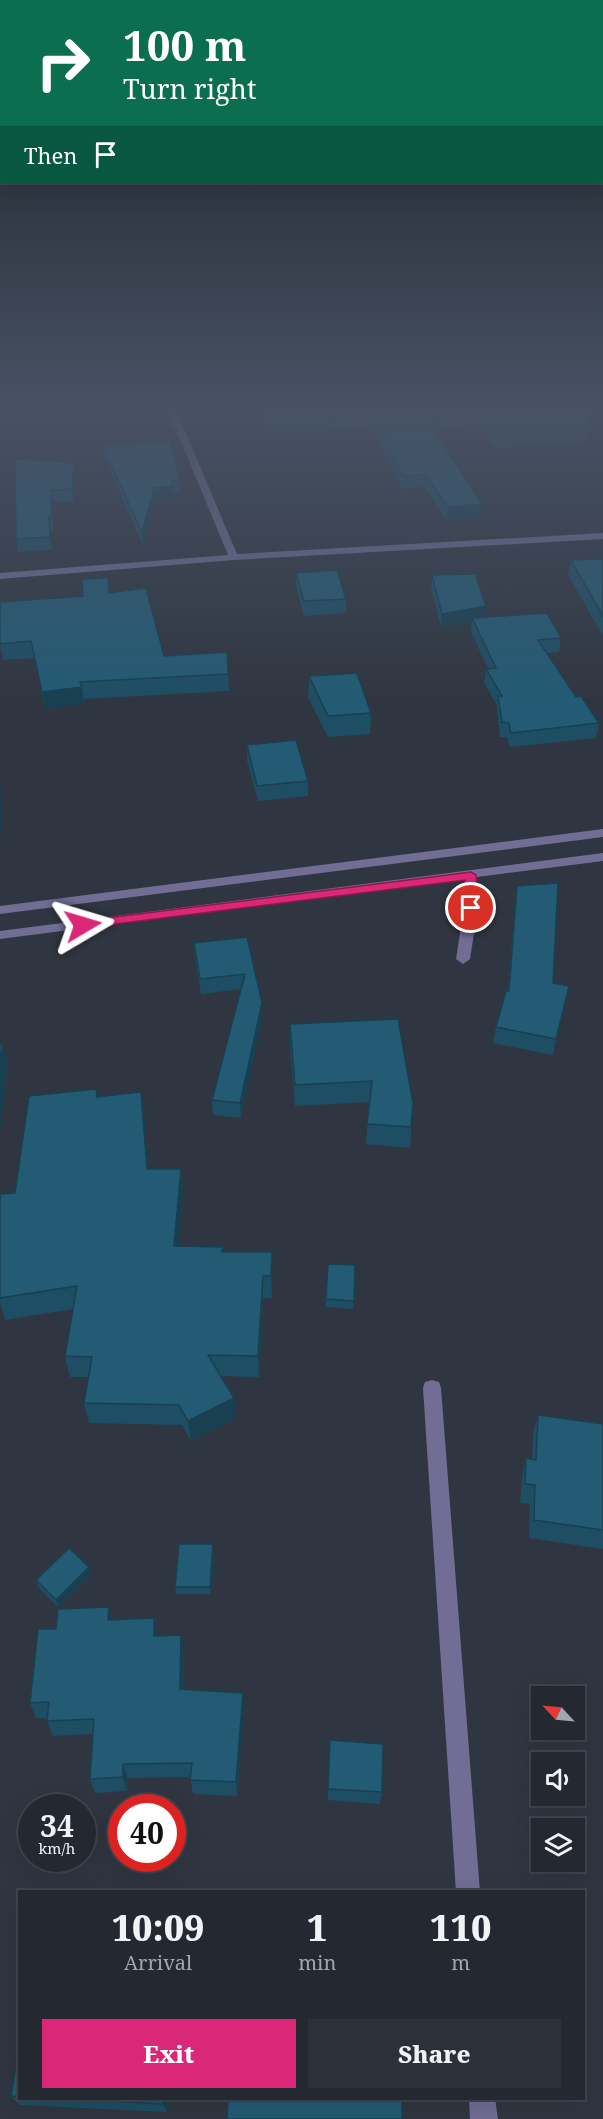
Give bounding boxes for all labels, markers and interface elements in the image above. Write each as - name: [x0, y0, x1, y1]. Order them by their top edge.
- text: 100 m: [123, 16, 247, 73]
- icon: right: [24, 24, 102, 102]
- text: Turn right: [123, 70, 256, 107]
- icon: arrive: [89, 138, 122, 171]
- text: Then: [24, 140, 77, 170]
- pin: [445, 882, 496, 933]
- icon: arrive: [454, 891, 487, 924]
- position arrow: [51, 893, 115, 957]
- north arrow: [531, 1686, 585, 1740]
- map controls: [531, 1686, 585, 1872]
- button: sound: [531, 1752, 585, 1806]
- speed limit sign: 40: [108, 1794, 186, 1872]
- text: 34: [40, 1805, 74, 1846]
- button: layers: [531, 1818, 585, 1872]
- text: km/h: [39, 1838, 75, 1858]
- text: 10:09: [112, 1903, 205, 1952]
- text: 1: [307, 1903, 328, 1952]
- text: 110: [430, 1903, 491, 1952]
- text: Arrival: [124, 1949, 192, 1976]
- text: min: [298, 1949, 336, 1976]
- text: m: [451, 1949, 470, 1976]
- button: Exit: [42, 2019, 296, 2088]
- button: Share: [308, 2019, 561, 2088]

